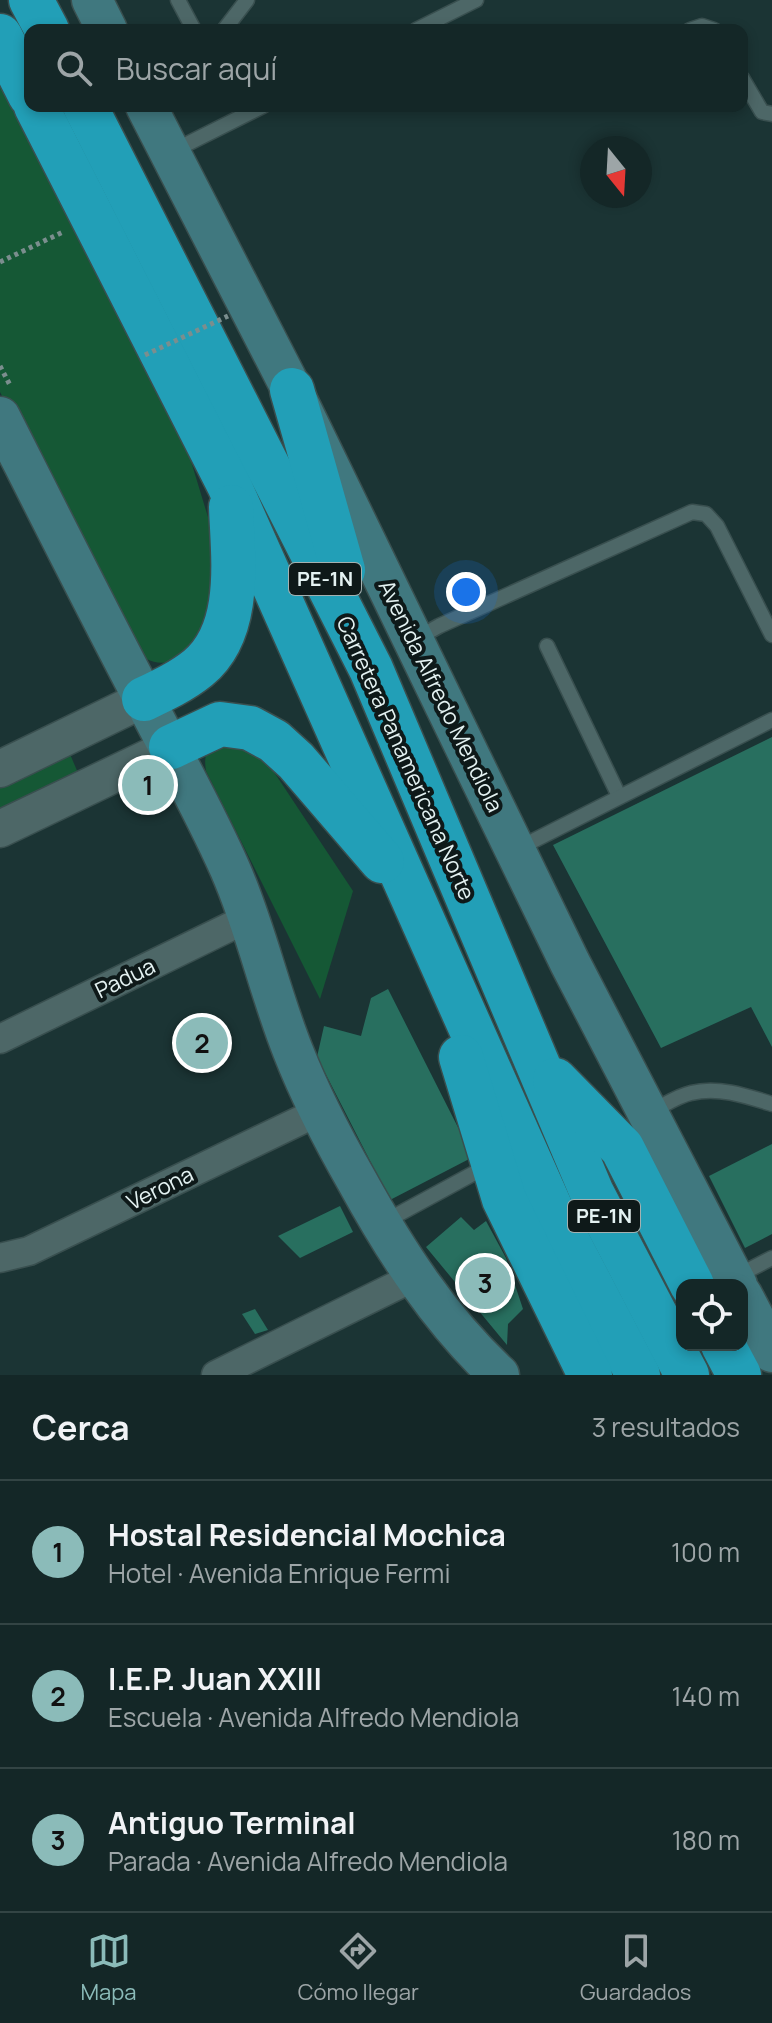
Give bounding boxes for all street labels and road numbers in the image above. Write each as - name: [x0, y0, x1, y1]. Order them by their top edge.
- road number: PE-1N: [289, 563, 361, 595]
- street label: Avenida Alfredo Mendiola: [372, 575, 510, 817]
- street label: Carretera Panamericana Norte: [330, 611, 482, 905]
- street label: Padua: [90, 951, 160, 1005]
- street label: Verona: [122, 1159, 198, 1217]
- road number: PE-1N: [568, 1200, 640, 1232]

